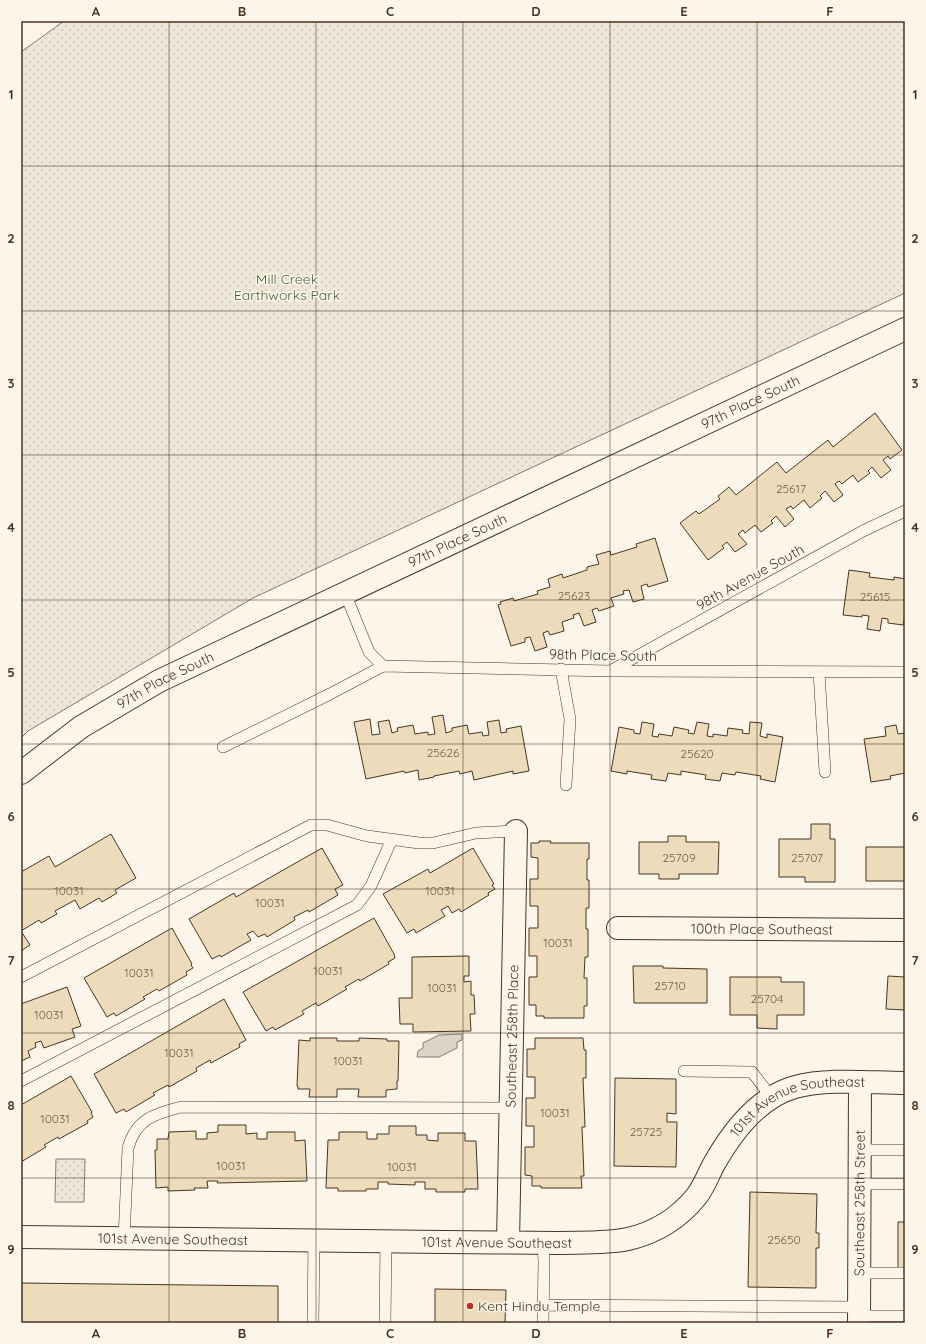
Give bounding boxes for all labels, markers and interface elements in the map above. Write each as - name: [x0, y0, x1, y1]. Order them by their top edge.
- text: A: [92, 3, 101, 19]
- text: B: [238, 3, 246, 19]
- text: C: [386, 3, 394, 19]
- text: D: [531, 3, 541, 19]
- text: E: [680, 3, 688, 19]
- text: F: [826, 3, 834, 19]
- text: 1: [8, 86, 14, 102]
- text: 1: [912, 86, 918, 102]
- text: 2: [7, 230, 15, 246]
- text: 2: [911, 230, 919, 246]
- park label: Mill Creek Earthworks Park: [234, 270, 340, 304]
- street label: 97th Place South: [698, 371, 803, 433]
- text: 3: [8, 375, 15, 391]
- text: 3: [912, 375, 919, 391]
- house number: 25617: [776, 481, 806, 496]
- street label: 97th Place South: [405, 509, 510, 571]
- text: 4: [7, 519, 15, 535]
- text: 4: [911, 519, 919, 535]
- street label: 98th Avenue South: [693, 540, 807, 614]
- house number: 25623: [558, 588, 590, 603]
- house number: 25615: [860, 589, 890, 604]
- street label: 98th Place South: [549, 645, 657, 665]
- street label: 97th Place South: [113, 647, 217, 713]
- text: 5: [7, 664, 15, 680]
- text: 5: [911, 664, 919, 680]
- house number: 25626: [427, 745, 460, 760]
- house number: 25620: [680, 746, 714, 761]
- text: 6: [7, 808, 15, 824]
- text: 6: [911, 808, 919, 824]
- house number: 25709: [662, 850, 696, 865]
- house number: 25707: [791, 850, 823, 865]
- house number: 10031: [54, 883, 84, 898]
- house number: 10031: [425, 883, 455, 898]
- house number: 10031: [255, 895, 285, 910]
- street label: 100th Place Southeast: [691, 920, 833, 939]
- house number: 10031: [543, 935, 573, 950]
- text: 7: [7, 952, 15, 968]
- text: 7: [911, 952, 919, 968]
- house number: 10031: [313, 963, 343, 978]
- street label: Southeast 258th Place: [502, 964, 522, 1108]
- house number: 10031: [124, 965, 154, 980]
- house number: 25710: [654, 978, 686, 993]
- house number: 10031: [427, 980, 457, 995]
- house number: 25704: [751, 991, 783, 1006]
- house number: 10031: [34, 1007, 64, 1022]
- house number: 10031: [164, 1045, 194, 1060]
- house number: 10031: [333, 1053, 363, 1068]
- street label: 101st Avenue Southeast: [726, 1073, 866, 1140]
- text: 8: [7, 1097, 15, 1113]
- text: 8: [911, 1097, 919, 1113]
- house number: 10031: [540, 1105, 570, 1120]
- house number: 10031: [40, 1111, 70, 1126]
- house number: 25725: [630, 1124, 662, 1139]
- street label: Southeast 258th Street: [850, 1129, 869, 1276]
- house number: 10031: [216, 1158, 246, 1173]
- house number: 10031: [387, 1159, 417, 1174]
- street label: 101st Avenue Southeast: [98, 1229, 249, 1249]
- house number: 25650: [767, 1232, 801, 1247]
- street label: 101st Avenue Southeast: [422, 1233, 573, 1252]
- text: 9: [7, 1241, 15, 1257]
- text: 9: [911, 1241, 919, 1257]
- place label: Kent Hindu Temple: [478, 1297, 600, 1315]
- marker: Kent Hindu Temple: [465, 1301, 475, 1311]
- text: A: [92, 1325, 101, 1341]
- text: B: [238, 1325, 246, 1341]
- text: C: [386, 1325, 394, 1341]
- text: D: [531, 1325, 541, 1341]
- text: E: [680, 1325, 688, 1341]
- text: F: [826, 1325, 834, 1341]

